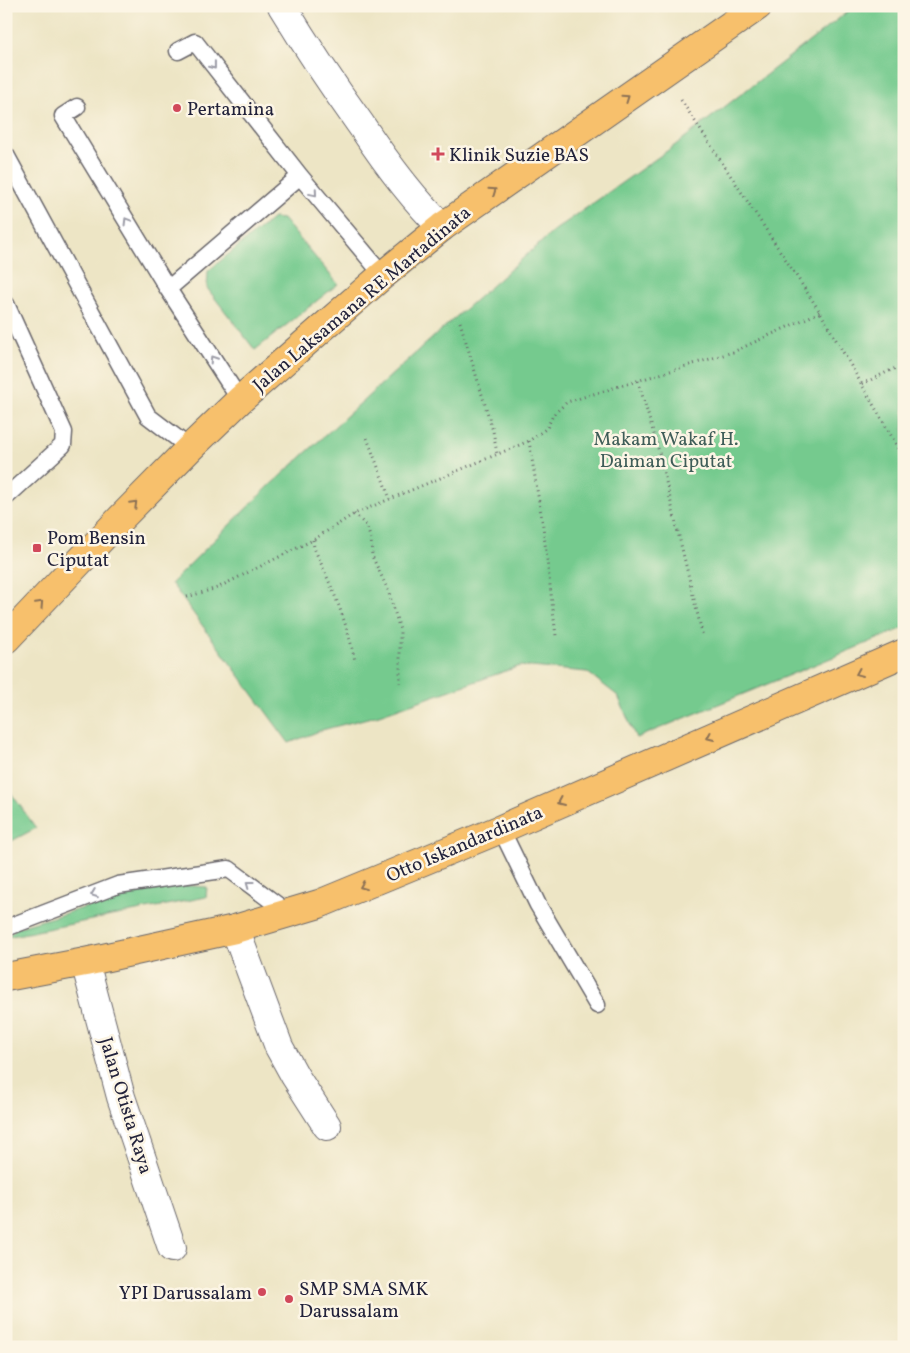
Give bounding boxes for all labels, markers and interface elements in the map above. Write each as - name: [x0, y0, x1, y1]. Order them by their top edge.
- one-way arrow: [207, 60, 216, 69]
- one-way arrow: [621, 95, 630, 104]
- place label: Pertamina: [187, 97, 274, 123]
- marker: Pertamina: [171, 102, 183, 114]
- place label: Klinik Suzie BAS: [449, 143, 589, 169]
- marker: Klinik Suzie BAS: [431, 147, 445, 161]
- one-way arrow: [309, 187, 318, 196]
- one-way arrow: [488, 188, 497, 197]
- street label: Jalan Laksamana RE Martadinata: [248, 200, 477, 399]
- one-way arrow: [123, 218, 133, 227]
- one-way arrow: [210, 355, 219, 365]
- park label: Makam Wakaf H. Daiman Ciputat: [593, 427, 739, 475]
- one-way arrow: [128, 501, 137, 510]
- place label: Pom Bensin Ciputat: [47, 526, 146, 574]
- marker: Pom Bensin Ciputat: [31, 542, 43, 554]
- one-way arrow: [34, 600, 43, 609]
- one-way arrow: [855, 666, 864, 677]
- one-way arrow: [706, 731, 715, 742]
- one-way arrow: [557, 796, 566, 807]
- street label: Otto Iskandardinata: [382, 800, 547, 890]
- one-way arrow: [359, 879, 368, 890]
- one-way arrow: [246, 881, 255, 889]
- one-way arrow: [90, 888, 99, 899]
- street label: Jalan Otista Raya: [92, 1034, 158, 1177]
- place label: SMP SMA SMK Darussalam: [299, 1277, 429, 1325]
- place label: YPI Darussalam: [119, 1281, 252, 1307]
- marker: YPI Darussalam: [256, 1286, 268, 1298]
- marker: SMP SMA SMK Darussalam: [283, 1293, 295, 1305]

